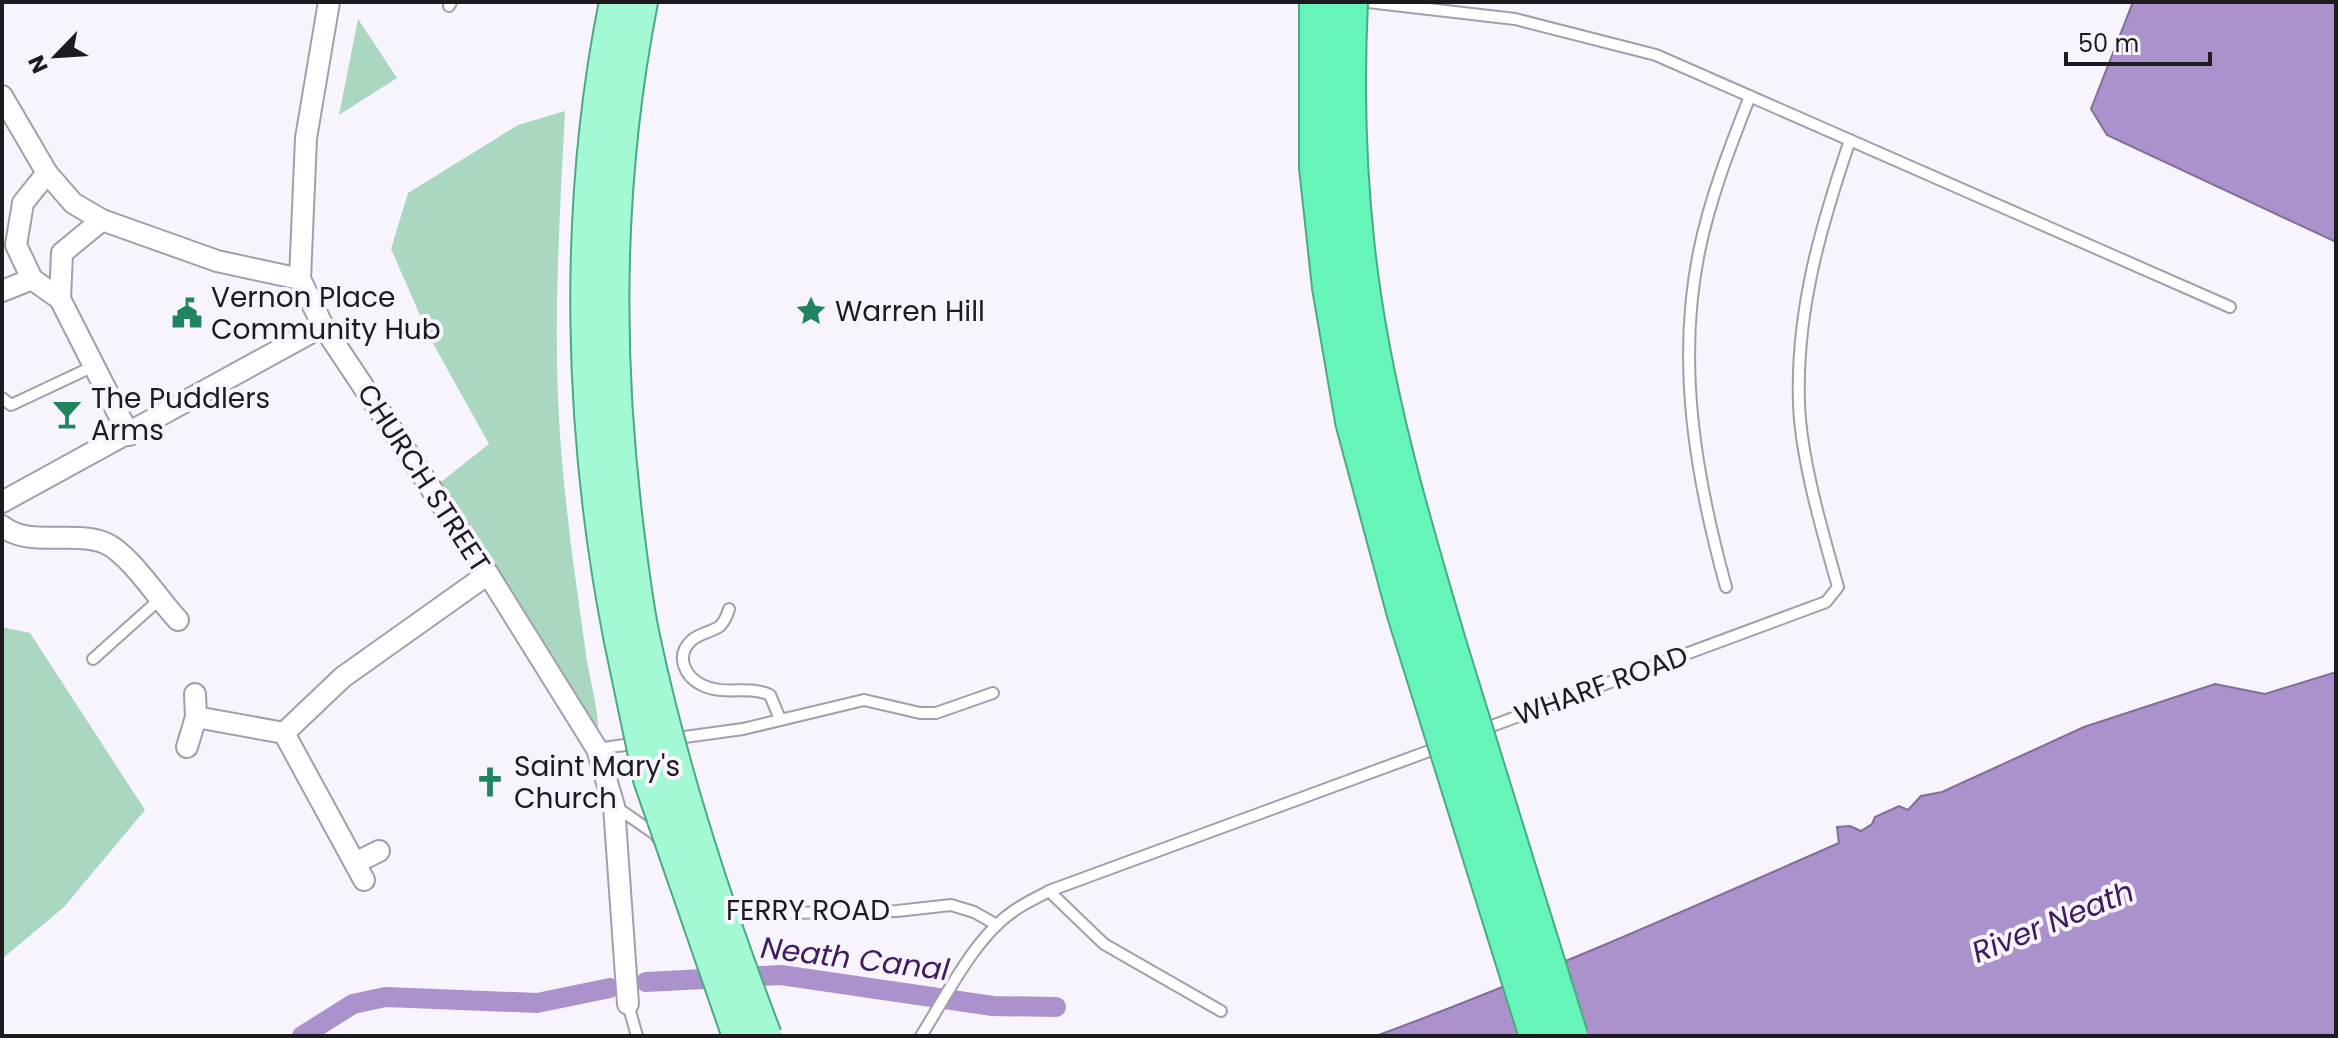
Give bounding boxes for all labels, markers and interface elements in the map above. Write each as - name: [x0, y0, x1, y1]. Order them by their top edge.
- north arrow: [16, 16, 96, 96]
- scale bar: [2066, 16, 2210, 66]
- text: 50 m: [2078, 27, 2139, 60]
- text: N: [21, 50, 56, 78]
- place label: Vernon Place Community Hub: [211, 278, 441, 349]
- place label: Warren Hill: [835, 292, 985, 331]
- place icon: Warren Hill: [794, 294, 828, 328]
- public building icon: Vernon Place Community Hub: [170, 296, 204, 330]
- street label: CHURCH STREET: [348, 376, 499, 580]
- place label: The Puddlers Arms: [91, 379, 270, 450]
- bar icon: The Puddlers Arms: [50, 397, 84, 431]
- street label: WHARF ROAD: [1509, 636, 1693, 735]
- place label: Saint Mary's Church: [514, 747, 680, 818]
- church icon: Saint Mary's Church: [473, 765, 507, 799]
- water label: River Neath: [1965, 870, 2140, 974]
- street label: FERRY ROAD: [726, 891, 890, 930]
- water label: Neath Canal: [758, 926, 952, 991]

